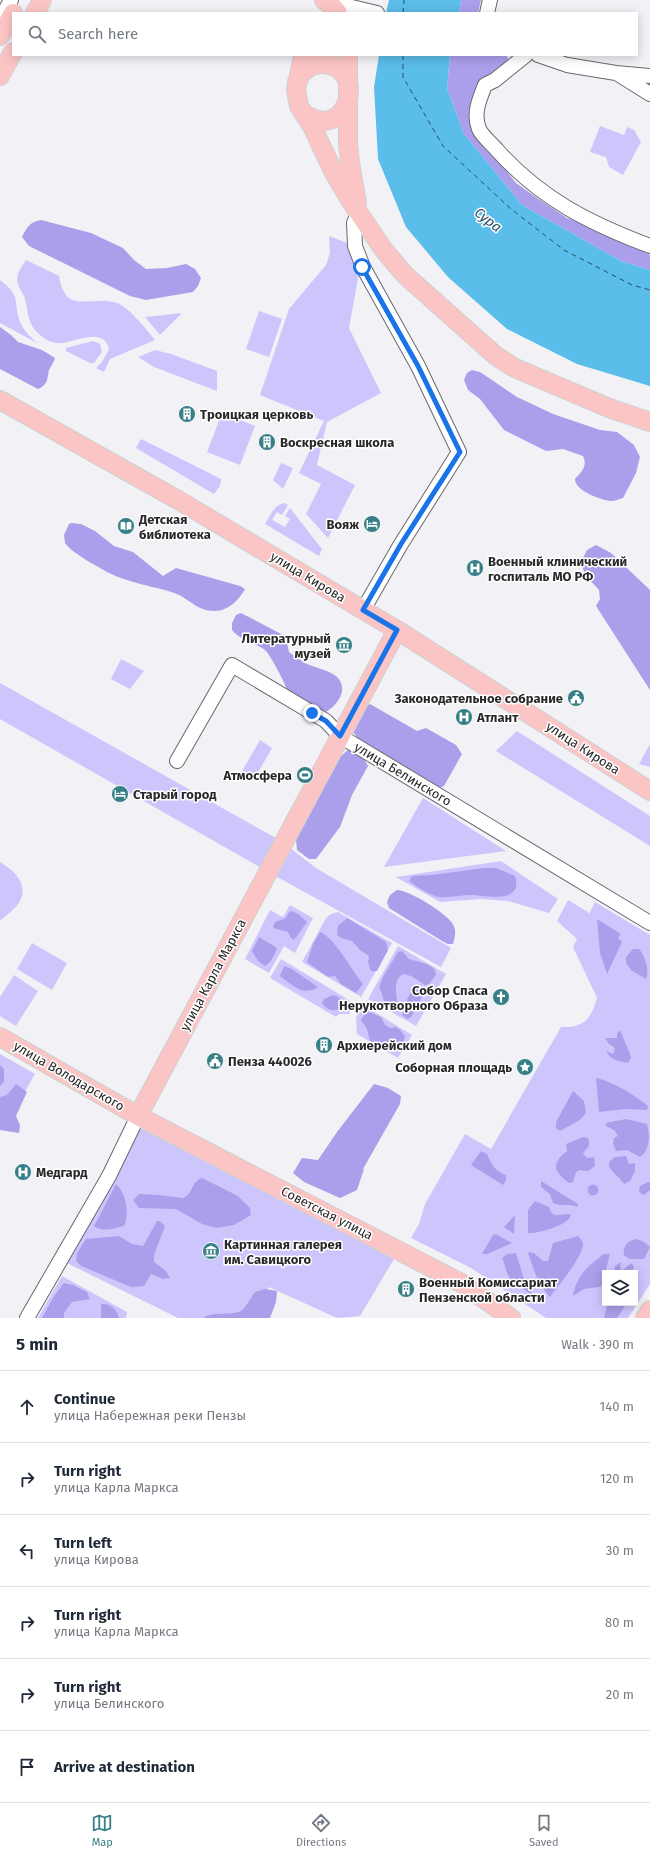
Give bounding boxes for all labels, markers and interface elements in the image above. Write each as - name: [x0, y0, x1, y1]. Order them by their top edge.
- search box: [12, 12, 638, 56]
- icon: search: [26, 23, 48, 45]
- text: Search here: [58, 25, 138, 43]
- water label: Сура: [471, 204, 505, 236]
- route start: [353, 258, 371, 276]
- building icon: Троицкая церковь: [177, 404, 197, 424]
- place label: Троицкая церковь: [200, 407, 313, 422]
- building icon: Воскресная школа: [257, 432, 277, 452]
- place label: Воскресная школа: [280, 435, 394, 450]
- place label: Детская библиотека: [138, 512, 211, 542]
- hotel icon: Вояж: [362, 514, 382, 534]
- library icon: Детская библиотека: [116, 516, 136, 536]
- place label: Вояж: [326, 517, 359, 532]
- street label: улица Кирова: [268, 549, 348, 605]
- place label: Военный клинический госпиталь МО РФ: [488, 554, 627, 584]
- hospital icon: Военный клинический госпиталь МО РФ: [465, 558, 485, 578]
- place label: Литературный музей: [241, 631, 331, 661]
- museum icon: Литературный музей: [334, 635, 354, 655]
- public building icon: Законодательное собрание: [566, 688, 586, 708]
- place label: Законодательное собрание: [393, 691, 563, 706]
- route end: [303, 704, 321, 722]
- hospital icon: Атлант: [454, 707, 474, 727]
- place label: Атлант: [476, 710, 519, 725]
- street label: улица Кирова: [543, 719, 623, 777]
- street label: улица Белинского: [352, 739, 454, 809]
- sports icon: Атмосфера: [295, 765, 315, 785]
- place label: Атмосфера: [222, 768, 292, 783]
- hotel icon: Старый город: [110, 784, 130, 804]
- place label: Старый город: [133, 787, 217, 802]
- street label: улица Карла Маркса: [177, 916, 249, 1034]
- place label: Собор Спаса Нерукотворного Образа: [339, 983, 488, 1013]
- church icon: Собор Спаса Нерукотворного Образа: [491, 987, 511, 1007]
- building icon: Архиерейский дом: [314, 1035, 334, 1055]
- street label: улица Володарского: [11, 1038, 127, 1114]
- place label: Архиерейский дом: [336, 1038, 452, 1053]
- public building icon: Пенза 440026: [205, 1051, 225, 1071]
- place label: Пенза 440026: [228, 1054, 312, 1069]
- place icon: Соборная площадь: [515, 1057, 535, 1077]
- place label: Соборная площадь: [395, 1060, 512, 1075]
- hospital icon: Медгард: [13, 1162, 33, 1182]
- place label: Медгард: [36, 1165, 88, 1180]
- street label: Советская улица: [279, 1183, 375, 1243]
- place label: Картинная галерея им. Савицкого: [224, 1237, 342, 1267]
- museum icon: Картинная галерея им. Савицкого: [201, 1241, 221, 1261]
- map controls: [602, 1270, 638, 1306]
- button: layers: [602, 1270, 638, 1306]
- place label: Военный Комиссариат Пензенской области: [419, 1275, 558, 1305]
- building icon: Военный Комиссариат Пензенской области: [396, 1279, 416, 1299]
- text: 5 min: [16, 1334, 58, 1355]
- text: Walk · 390 m: [561, 1337, 634, 1352]
- text: Continue: [54, 1390, 115, 1408]
- icon: ahead: [16, 1396, 38, 1418]
- text: 140 m: [600, 1399, 634, 1414]
- text: улица Набережная реки Пензы: [54, 1408, 246, 1423]
- text: Turn right: [54, 1462, 121, 1480]
- icon: right: [16, 1468, 38, 1490]
- text: 120 m: [600, 1471, 634, 1486]
- text: улица Карла Маркса: [54, 1480, 179, 1495]
- text: Turn left: [54, 1534, 112, 1552]
- icon: left: [16, 1540, 38, 1562]
- text: 30 m: [606, 1543, 634, 1558]
- text: улица Кирова: [54, 1552, 139, 1567]
- text: Turn right: [54, 1606, 121, 1624]
- icon: right: [16, 1612, 38, 1634]
- text: 80 m: [605, 1615, 634, 1630]
- text: улица Карла Маркса: [54, 1624, 179, 1639]
- text: Turn right: [54, 1678, 121, 1696]
- icon: right: [16, 1684, 38, 1706]
- text: 20 m: [606, 1687, 634, 1702]
- text: улица Белинского: [54, 1696, 164, 1711]
- icon: arrive: [16, 1756, 38, 1778]
- text: Arrive at destination: [54, 1758, 195, 1776]
- tab: Map: [91, 1812, 113, 1849]
- tab: Directions: [296, 1812, 346, 1849]
- tab: Saved: [529, 1812, 559, 1849]

